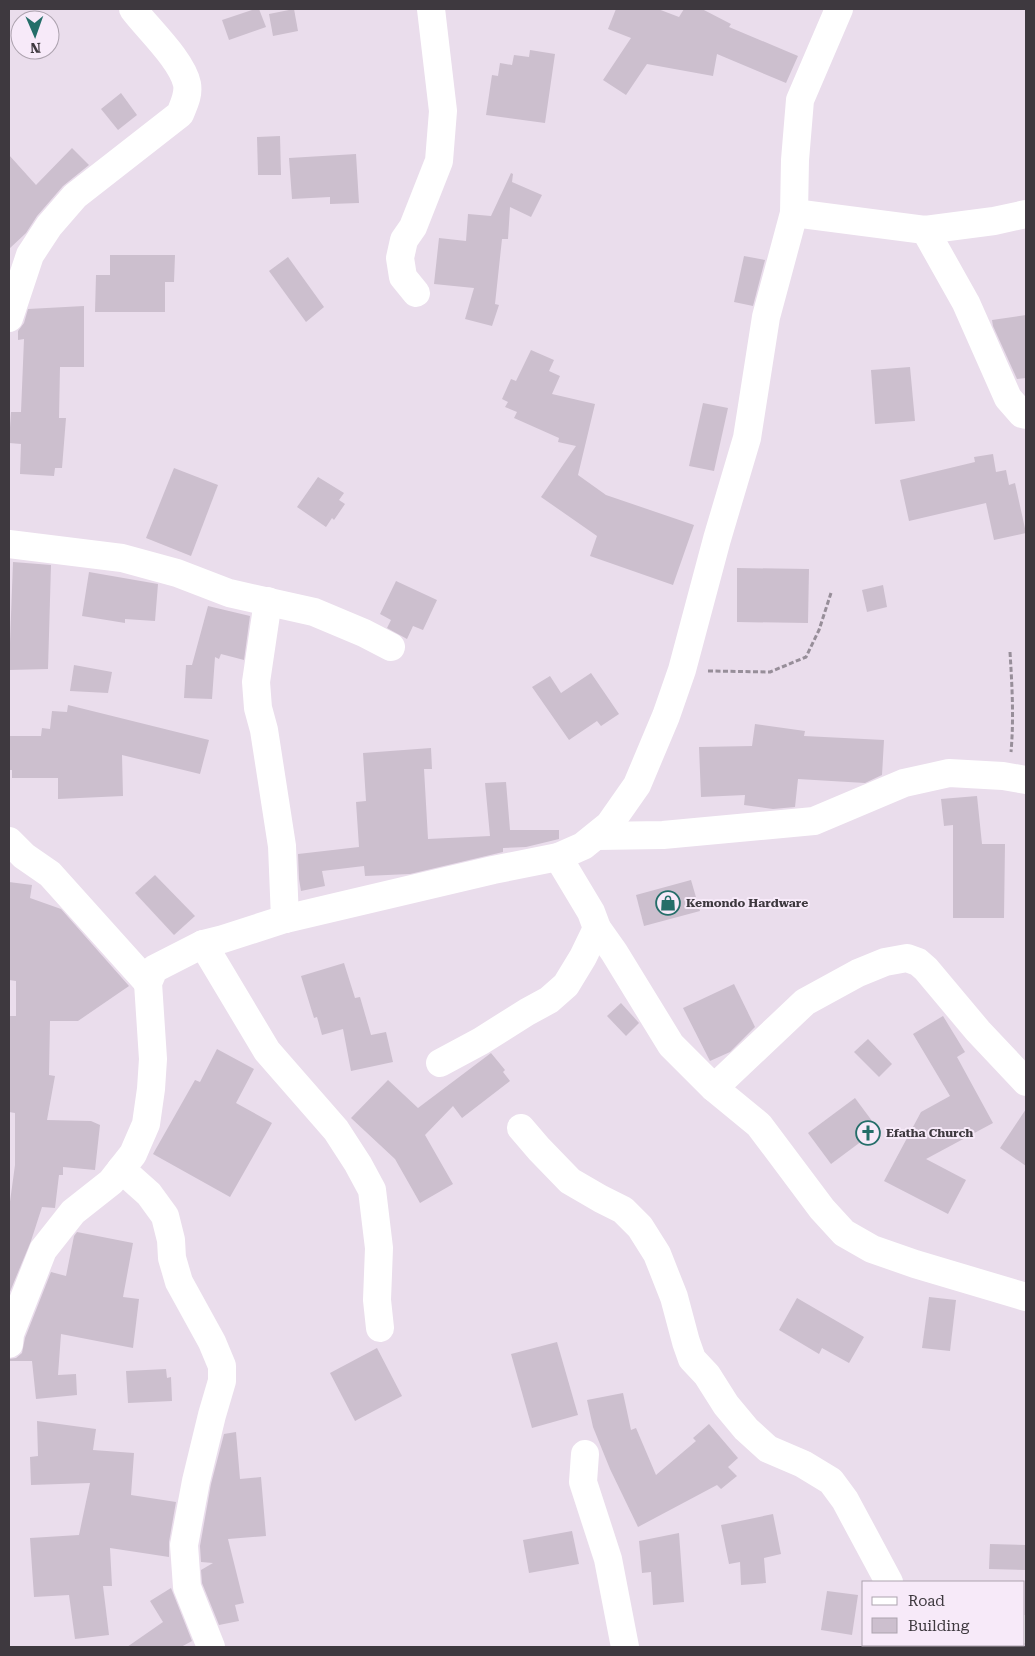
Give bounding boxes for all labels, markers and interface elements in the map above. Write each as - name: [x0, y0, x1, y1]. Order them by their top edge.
- north arrow: [10, 10, 60, 60]
- text: N: [30, 40, 41, 56]
- shop icon: Kemondo Hardware: [655, 890, 681, 916]
- place label: Kemondo Hardware: [686, 896, 808, 910]
- church icon: Efatha Church: [855, 1120, 881, 1146]
- place label: Efatha Church: [886, 1126, 973, 1140]
- legend: [862, 1581, 1025, 1646]
- text: Road: [908, 1592, 945, 1610]
- text: Building: [908, 1617, 970, 1635]

